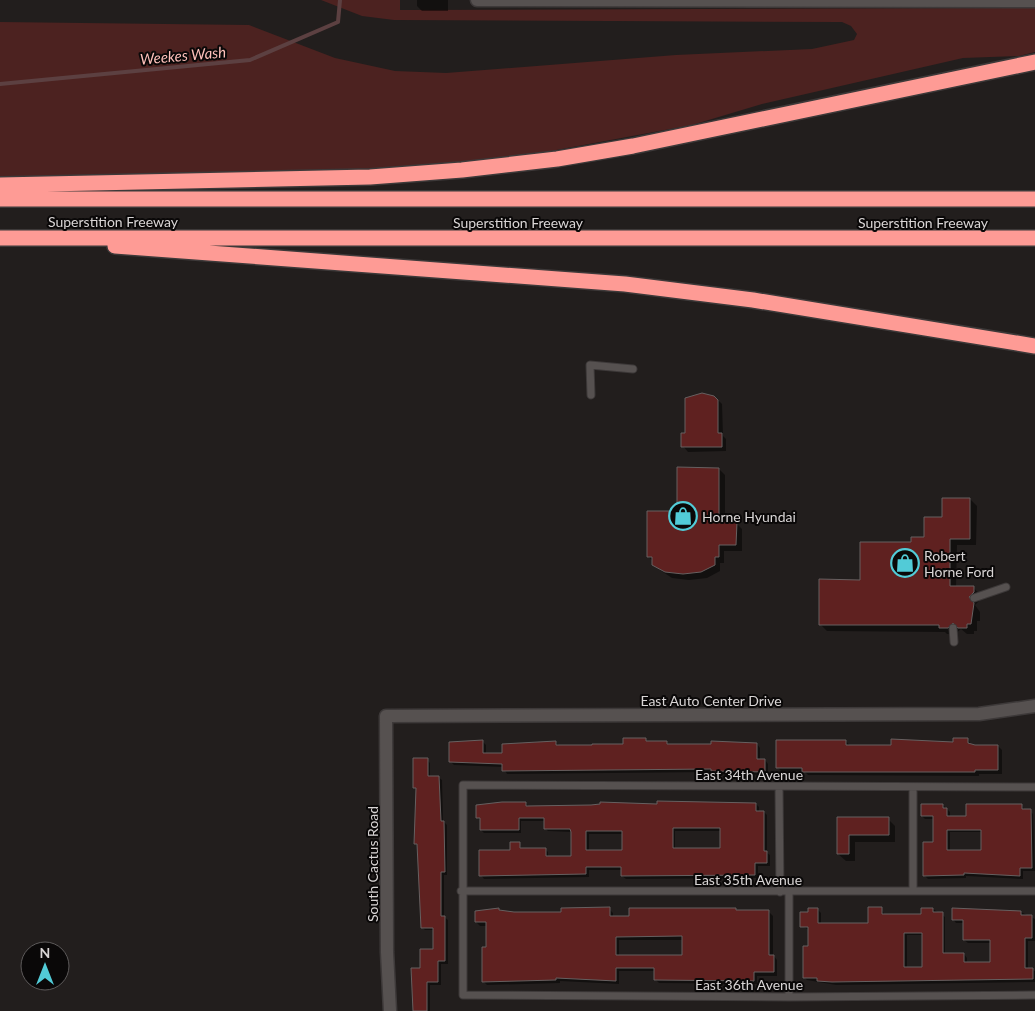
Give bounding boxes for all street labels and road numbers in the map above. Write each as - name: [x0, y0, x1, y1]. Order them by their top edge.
- street label: Superstition Freeway: [48, 213, 179, 230]
- street label: Superstition Freeway: [453, 214, 584, 231]
- street label: Superstition Freeway: [858, 214, 989, 231]
- street label: East Auto Center Drive: [640, 692, 782, 709]
- street label: East 34th Avenue: [695, 766, 803, 783]
- street label: South Cactus Road: [364, 806, 381, 922]
- street label: East 35th Avenue: [694, 871, 802, 888]
- street label: East 36th Avenue: [695, 976, 803, 993]

